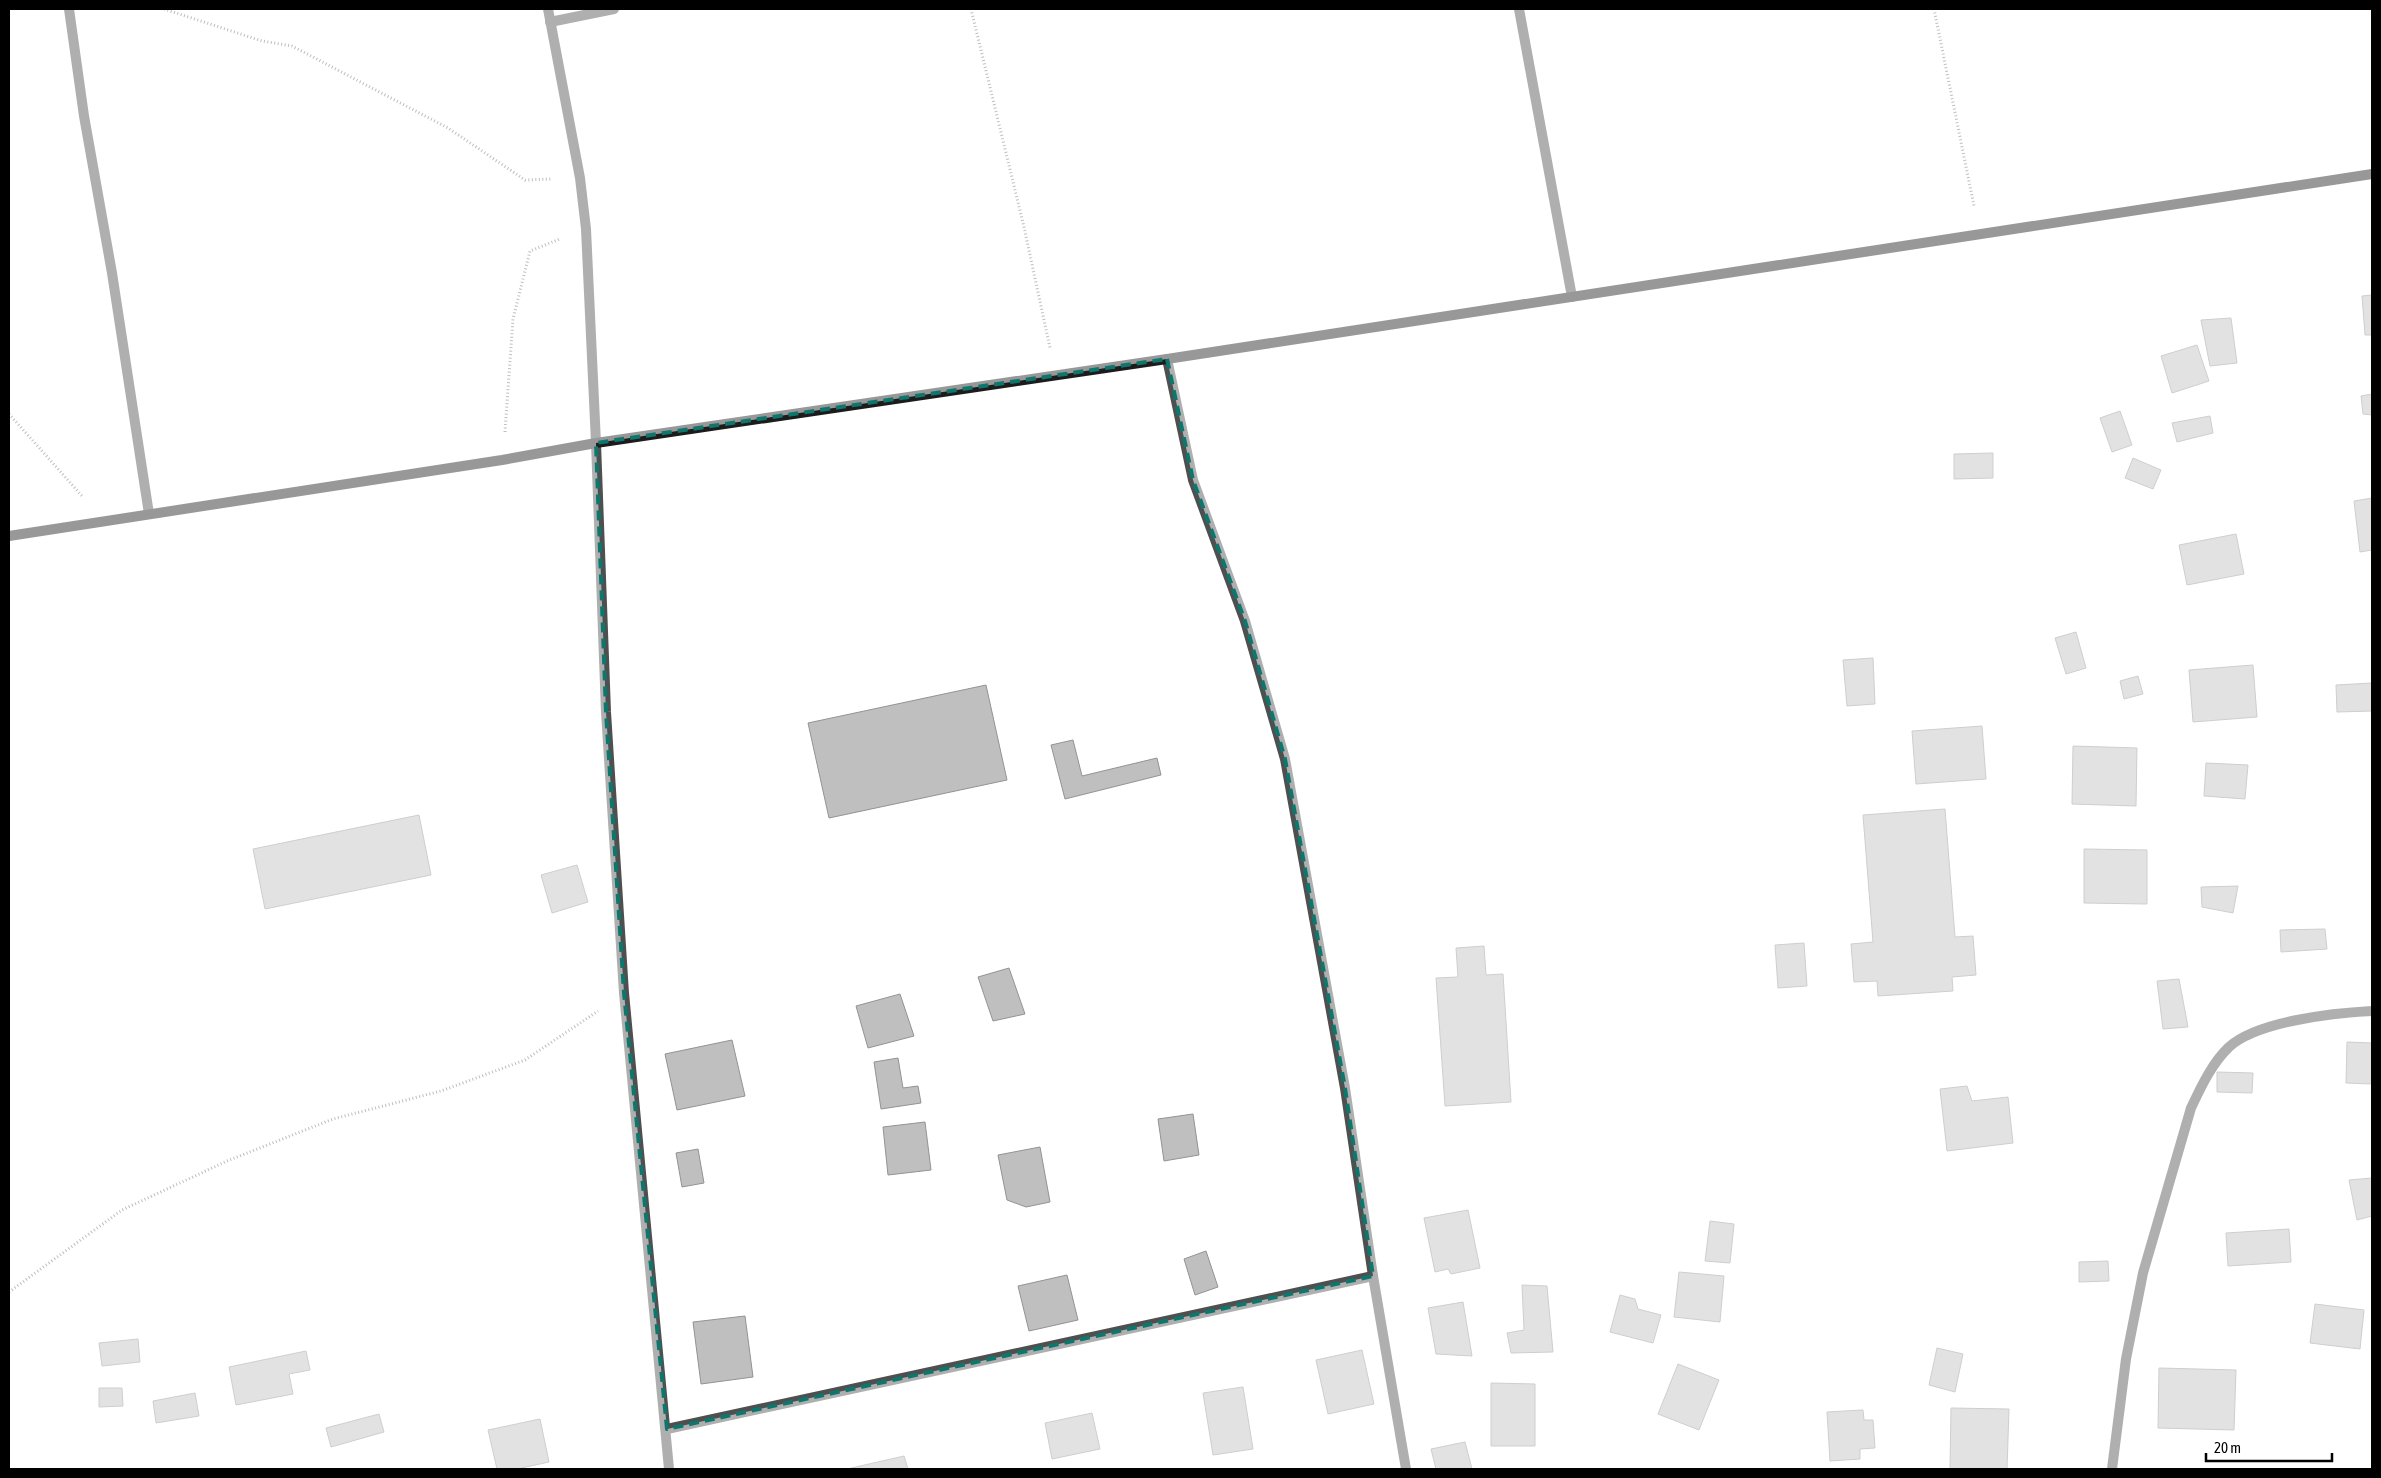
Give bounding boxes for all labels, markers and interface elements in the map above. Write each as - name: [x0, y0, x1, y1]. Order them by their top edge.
- scale bar: [2206, 1430, 2332, 1462]
- text: 20 m: [2214, 1439, 2241, 1456]

